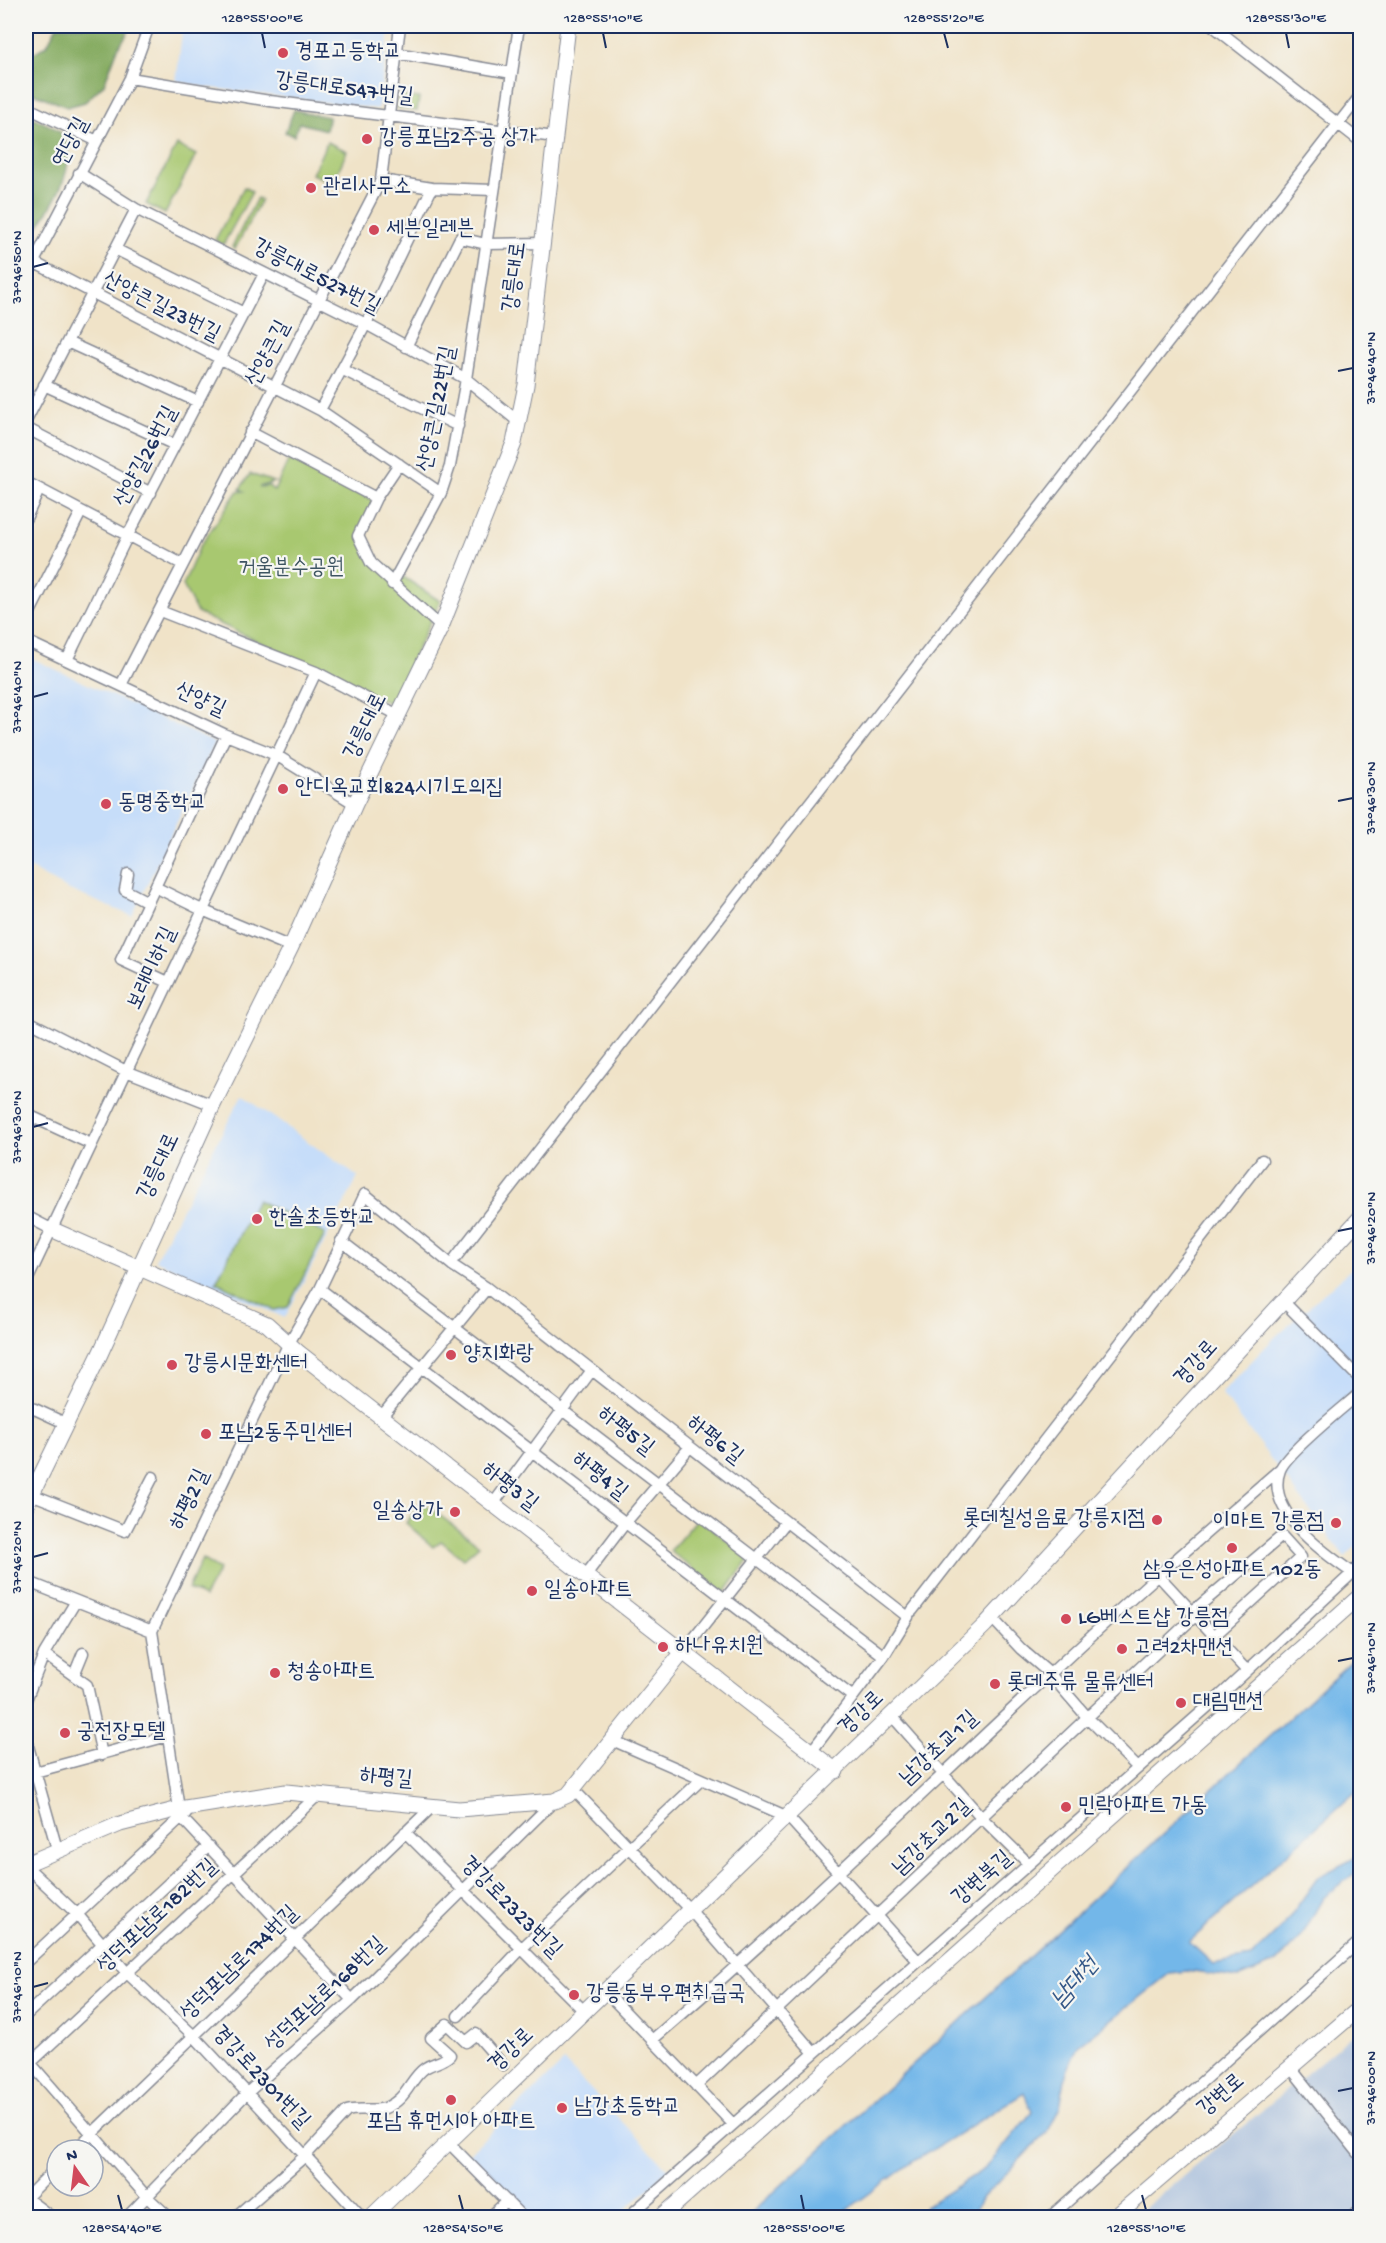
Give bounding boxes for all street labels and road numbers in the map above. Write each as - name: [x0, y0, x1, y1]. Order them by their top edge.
- street label: 강릉대로547번길: [273, 69, 415, 111]
- street label: 연당길: [48, 113, 96, 173]
- street label: 강릉대로527번길: [248, 235, 385, 321]
- street label: 강릉대로: [499, 240, 533, 314]
- street label: 산양큰길23번길: [98, 267, 224, 349]
- street label: 산양큰길: [241, 316, 297, 391]
- street label: 산양큰길22번길: [413, 344, 463, 474]
- street label: 산양길26번길: [110, 402, 185, 512]
- street label: 산양길: [170, 678, 230, 724]
- street label: 강릉대로: [340, 689, 394, 765]
- street label: 보래미하길: [123, 923, 184, 1015]
- street label: 강릉대로: [133, 1129, 187, 1205]
- street label: 경강로: [1170, 1336, 1224, 1392]
- street label: 하평5길: [592, 1402, 659, 1462]
- street label: 하평6길: [681, 1411, 748, 1471]
- street label: 하평4길: [566, 1447, 632, 1507]
- street label: 하평3길: [476, 1458, 543, 1518]
- street label: 하평2길: [166, 1465, 216, 1534]
- street label: 경강로: [834, 1686, 890, 1742]
- street label: 남강초교1길: [896, 1706, 985, 1792]
- street label: 하평길: [358, 1764, 414, 1794]
- street label: 남강초교2길: [888, 1794, 978, 1882]
- street label: 강변북길: [948, 1846, 1018, 1912]
- street label: 경강로2323번길: [454, 1852, 566, 1964]
- street label: 성덕포남로182번길: [92, 1854, 224, 1980]
- street label: 성덕포남로174번길: [175, 1901, 305, 2027]
- street label: 성덕포남로168번길: [260, 1932, 392, 2058]
- street label: 경강로2301번길: [205, 2021, 315, 2135]
- street label: 경강로: [484, 2023, 540, 2079]
- street label: 강변로: [1193, 2069, 1251, 2123]

